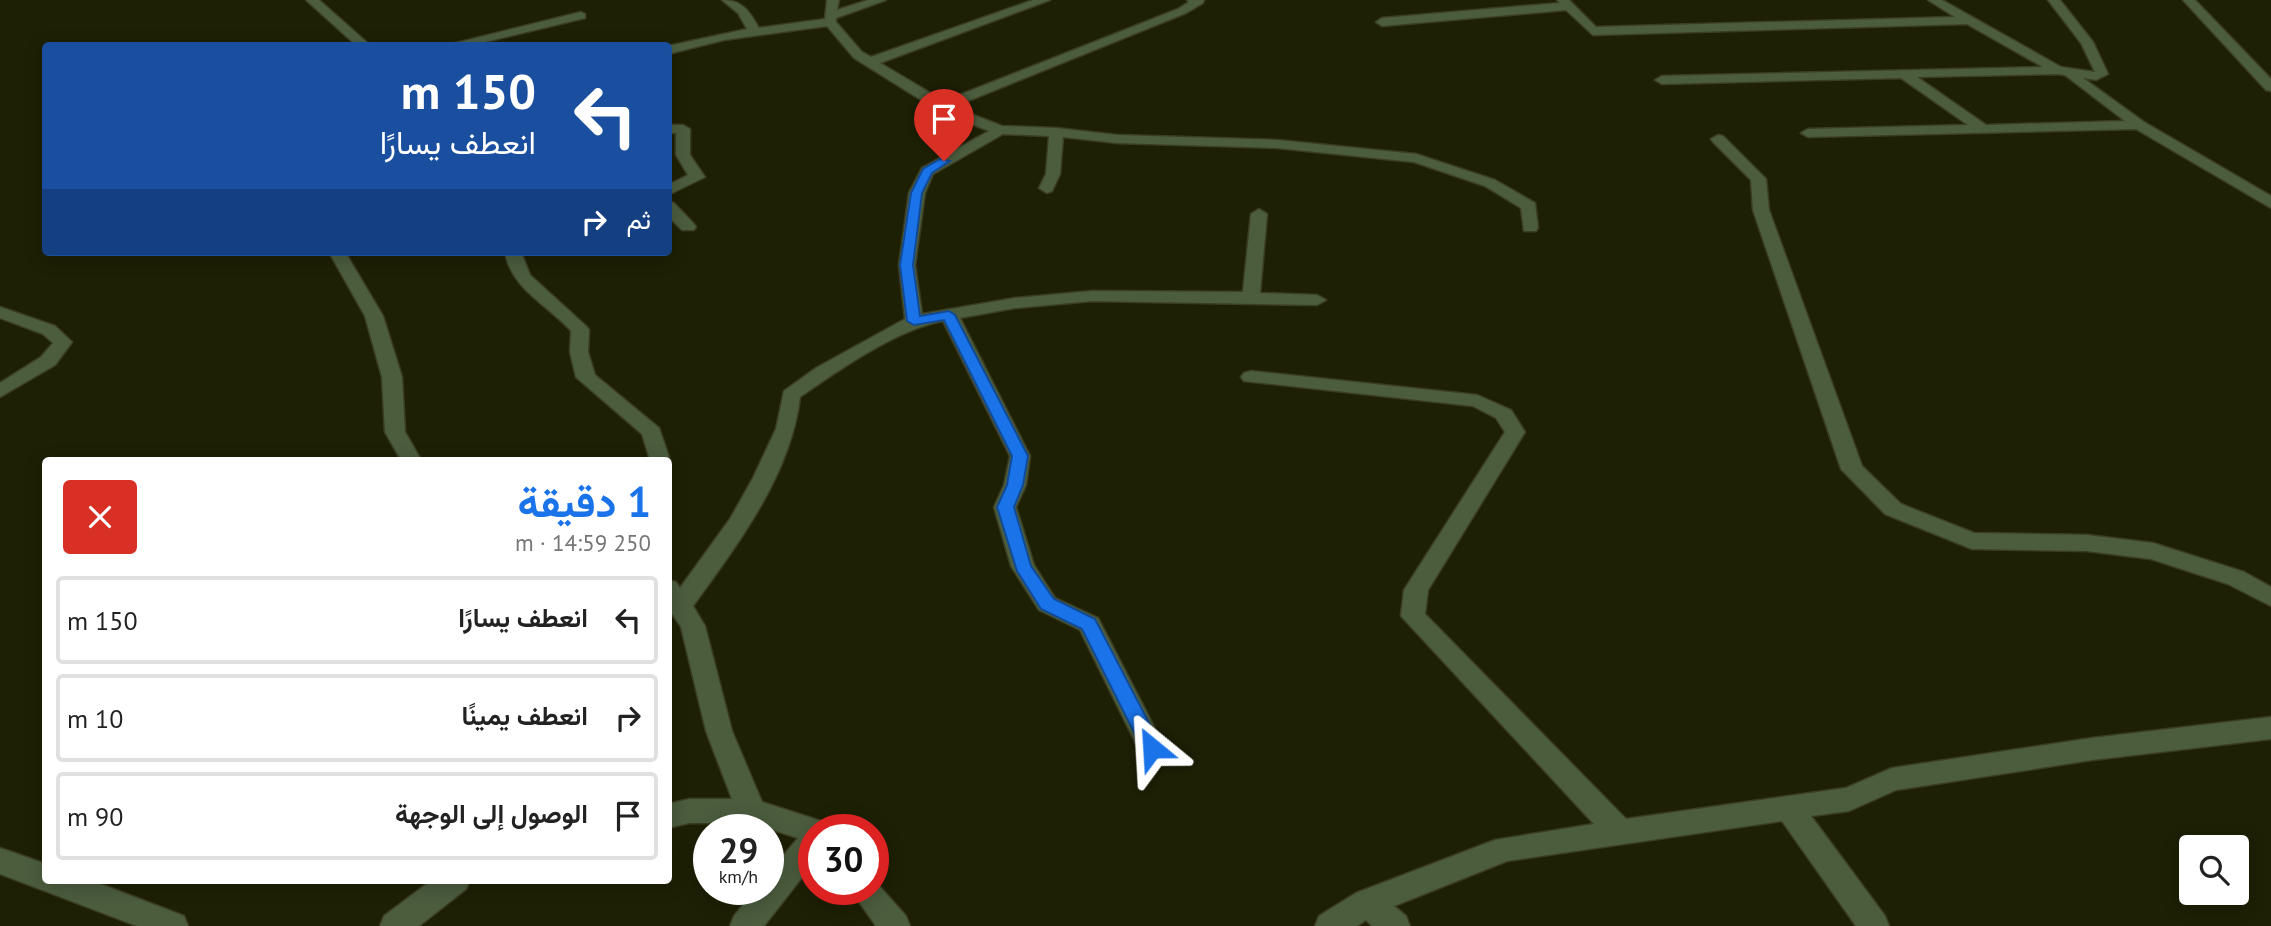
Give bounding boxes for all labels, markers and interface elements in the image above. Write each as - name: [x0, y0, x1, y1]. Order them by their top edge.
- text: 150 m: [401, 59, 536, 123]
- icon: left: [560, 70, 651, 161]
- pin: [914, 89, 974, 161]
- icon: arrive: [925, 100, 963, 138]
- text: انعطف يسارًا: [380, 121, 536, 163]
- icon: right: [575, 203, 613, 241]
- text: ثم: [627, 203, 651, 236]
- text: 1 دقيقة: [518, 474, 651, 529]
- button: close: [63, 480, 137, 554]
- text: 250 m · 14:59: [515, 528, 651, 557]
- text: انعطف يسارًا: [458, 601, 588, 634]
- icon: left: [609, 601, 647, 639]
- text: 150 m: [67, 604, 138, 637]
- text: انعطف يمينًا: [462, 699, 588, 732]
- icon: right: [609, 699, 647, 737]
- text: 10 m: [67, 702, 123, 735]
- position arrow: [1115, 711, 1189, 785]
- text: الوصول إلى الوجهة: [395, 797, 588, 830]
- icon: arrive: [609, 797, 647, 835]
- text: 90 m: [67, 800, 123, 833]
- speed limit sign: 30: [798, 814, 889, 905]
- text: 29: [719, 827, 758, 873]
- map controls: [2179, 835, 2249, 905]
- button: search: [2179, 835, 2249, 905]
- text: km/h: [719, 865, 758, 888]

